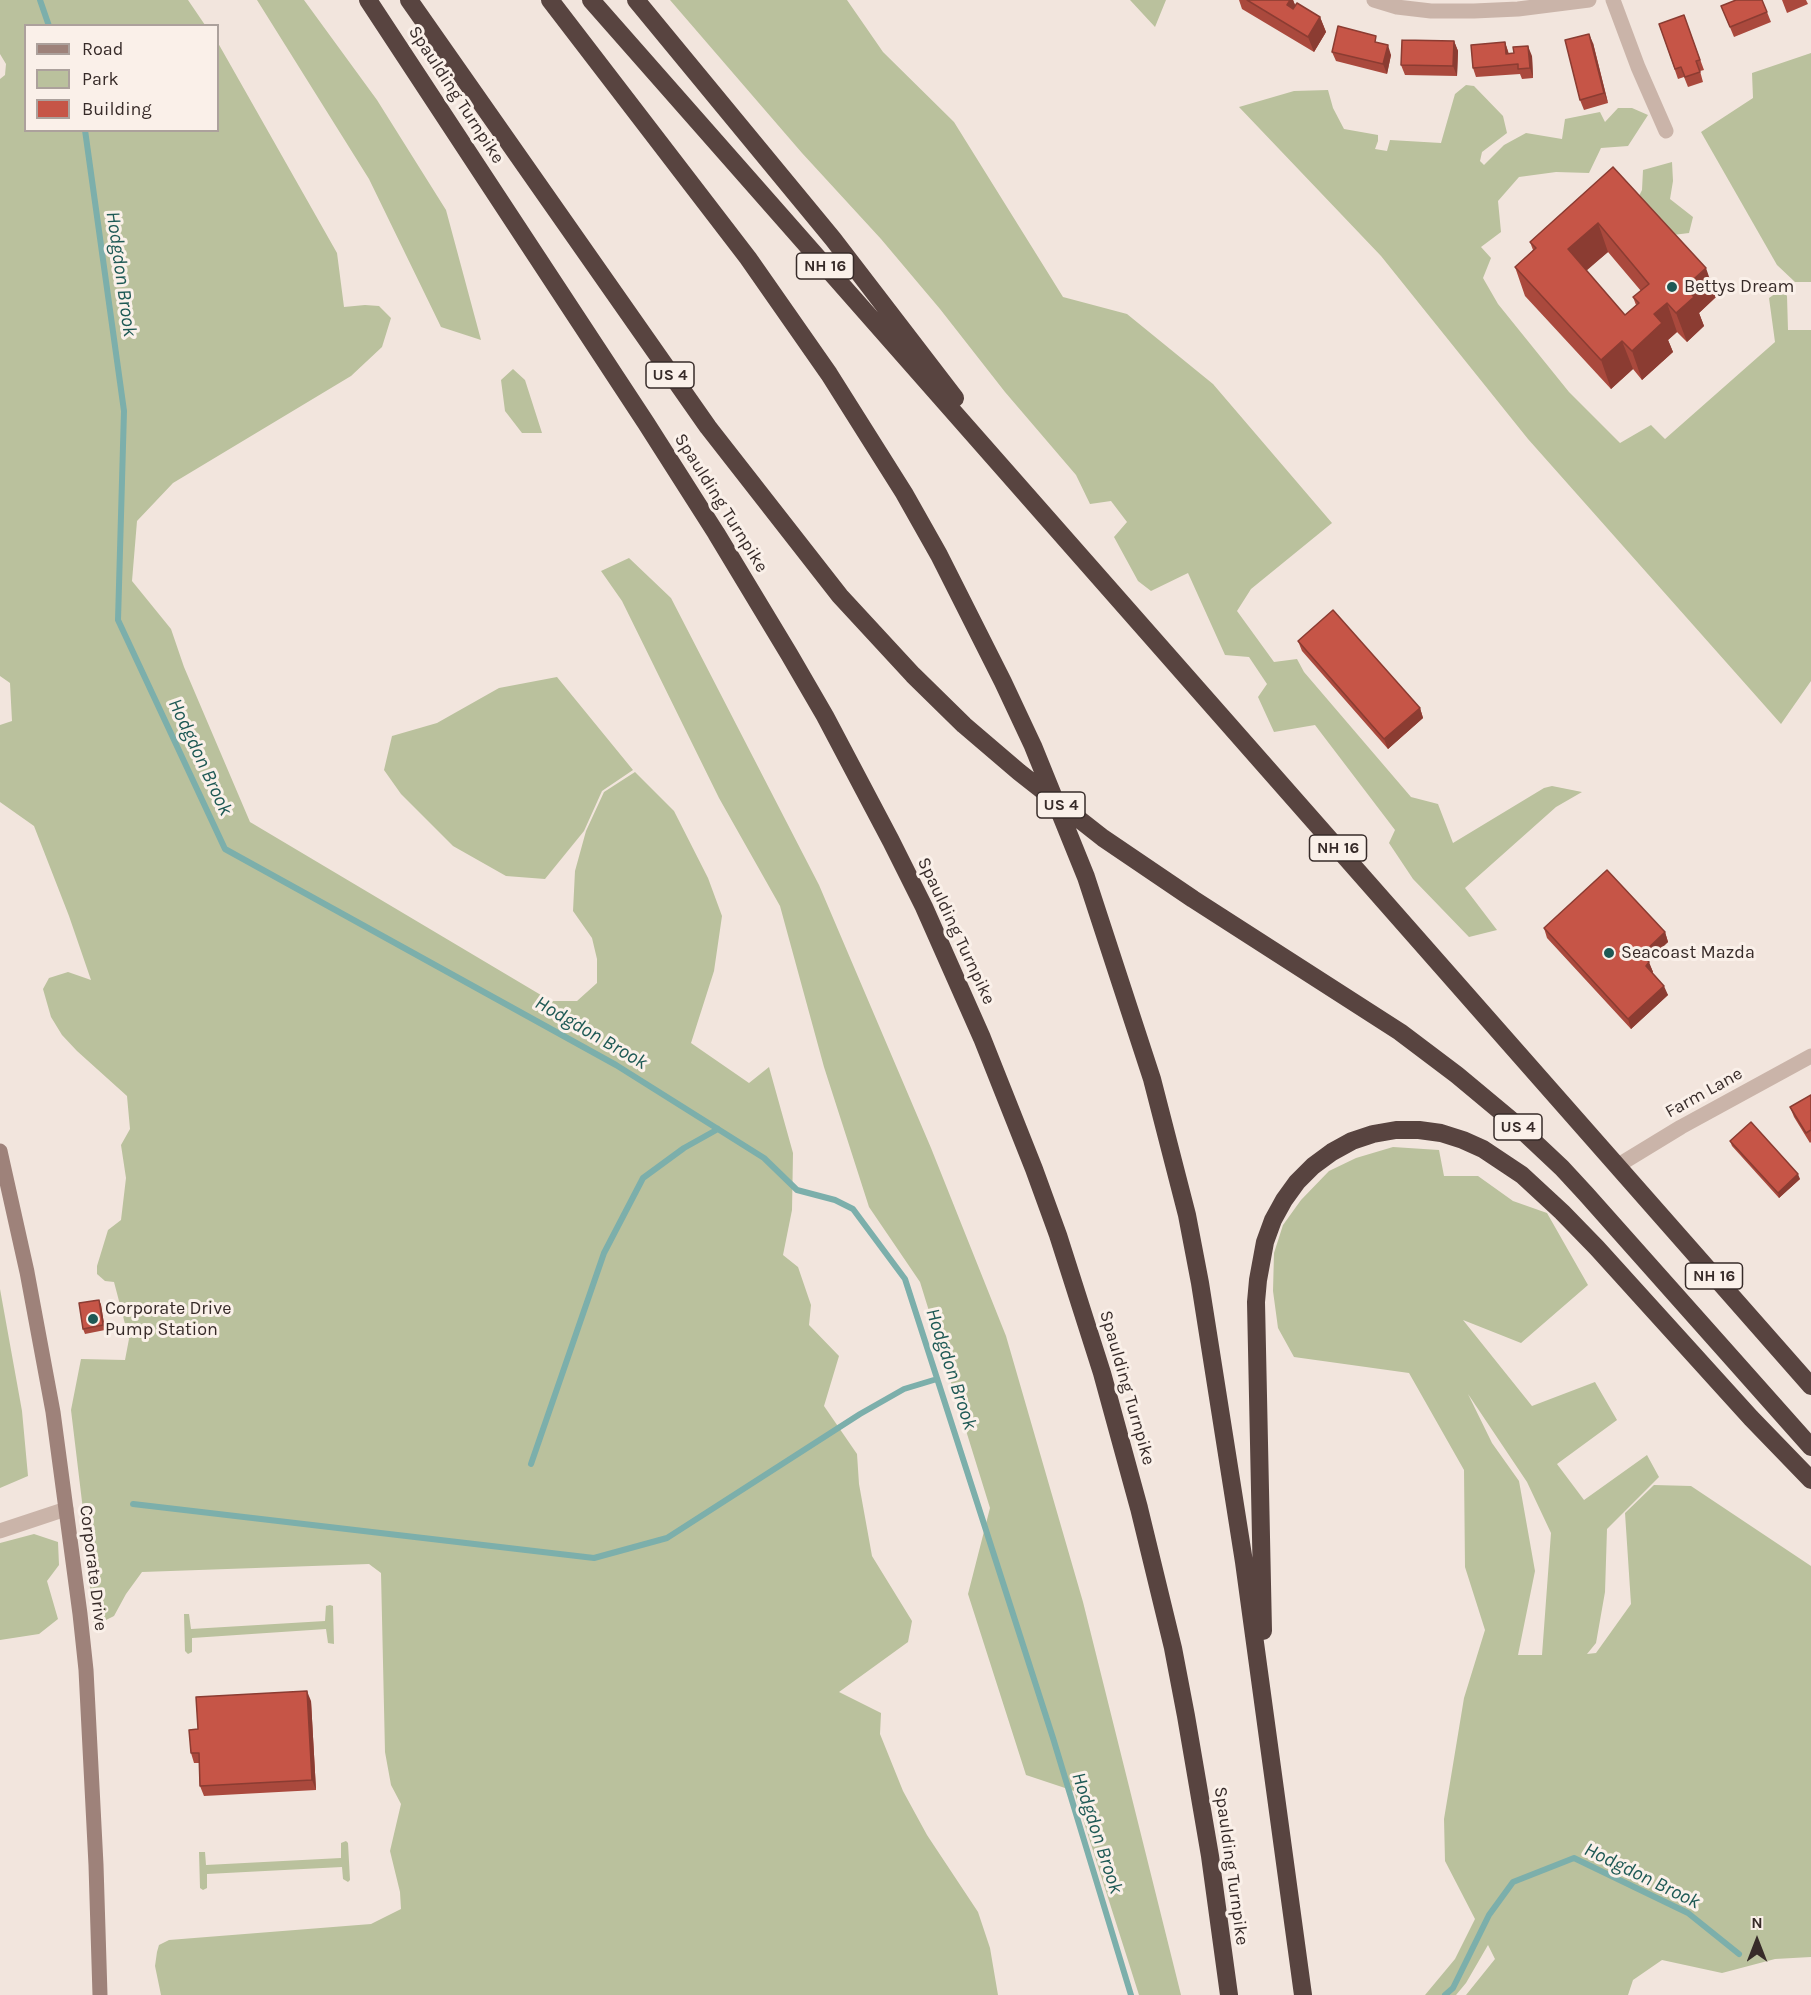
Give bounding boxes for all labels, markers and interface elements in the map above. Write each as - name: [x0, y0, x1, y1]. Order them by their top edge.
- street label: Spaulding Turnpike: [403, 22, 509, 168]
- legend: [24, 24, 219, 132]
- text: Road: [82, 38, 123, 60]
- text: Park: [82, 68, 119, 90]
- text: Building: [82, 98, 152, 120]
- water label: Hodgdon Brook: [100, 210, 142, 338]
- road number: NH 16: [796, 253, 854, 279]
- place label: Bettys Dream: [1684, 276, 1794, 298]
- marker: Bettys Dream: [1665, 280, 1679, 294]
- road number: US 4: [646, 362, 694, 388]
- street label: Spaulding Turnpike: [669, 429, 773, 577]
- water label: Hodgdon Brook: [162, 695, 238, 819]
- road number: US 4: [1037, 792, 1085, 818]
- road number: NH 16: [1310, 835, 1366, 861]
- street label: Spaulding Turnpike: [912, 854, 1000, 1008]
- place label: Seacoast Mazda: [1621, 942, 1755, 964]
- marker: Seacoast Mazda: [1602, 946, 1616, 960]
- water label: Hodgdon Brook: [530, 991, 652, 1075]
- street label: Farm Lane: [1662, 1063, 1746, 1123]
- road number: US 4: [1494, 1114, 1542, 1140]
- road number: NH 16: [1686, 1263, 1742, 1289]
- place label: Corporate Drive Pump Station: [105, 1298, 231, 1340]
- water label: Hodgdon Brook: [920, 1305, 982, 1433]
- street label: Spaulding Turnpike: [1095, 1308, 1159, 1468]
- marker: Corporate Drive Pump Station: [86, 1312, 100, 1326]
- street label: Corporate Drive: [75, 1504, 111, 1632]
- water label: Hodgdon Brook: [1066, 1769, 1128, 1897]
- street label: Spaulding Turnpike: [1209, 1785, 1253, 1947]
- water label: Hodgdon Brook: [1580, 1838, 1704, 1914]
- north arrow: [1727, 1911, 1787, 1971]
- text: N: [1751, 1913, 1763, 1932]

